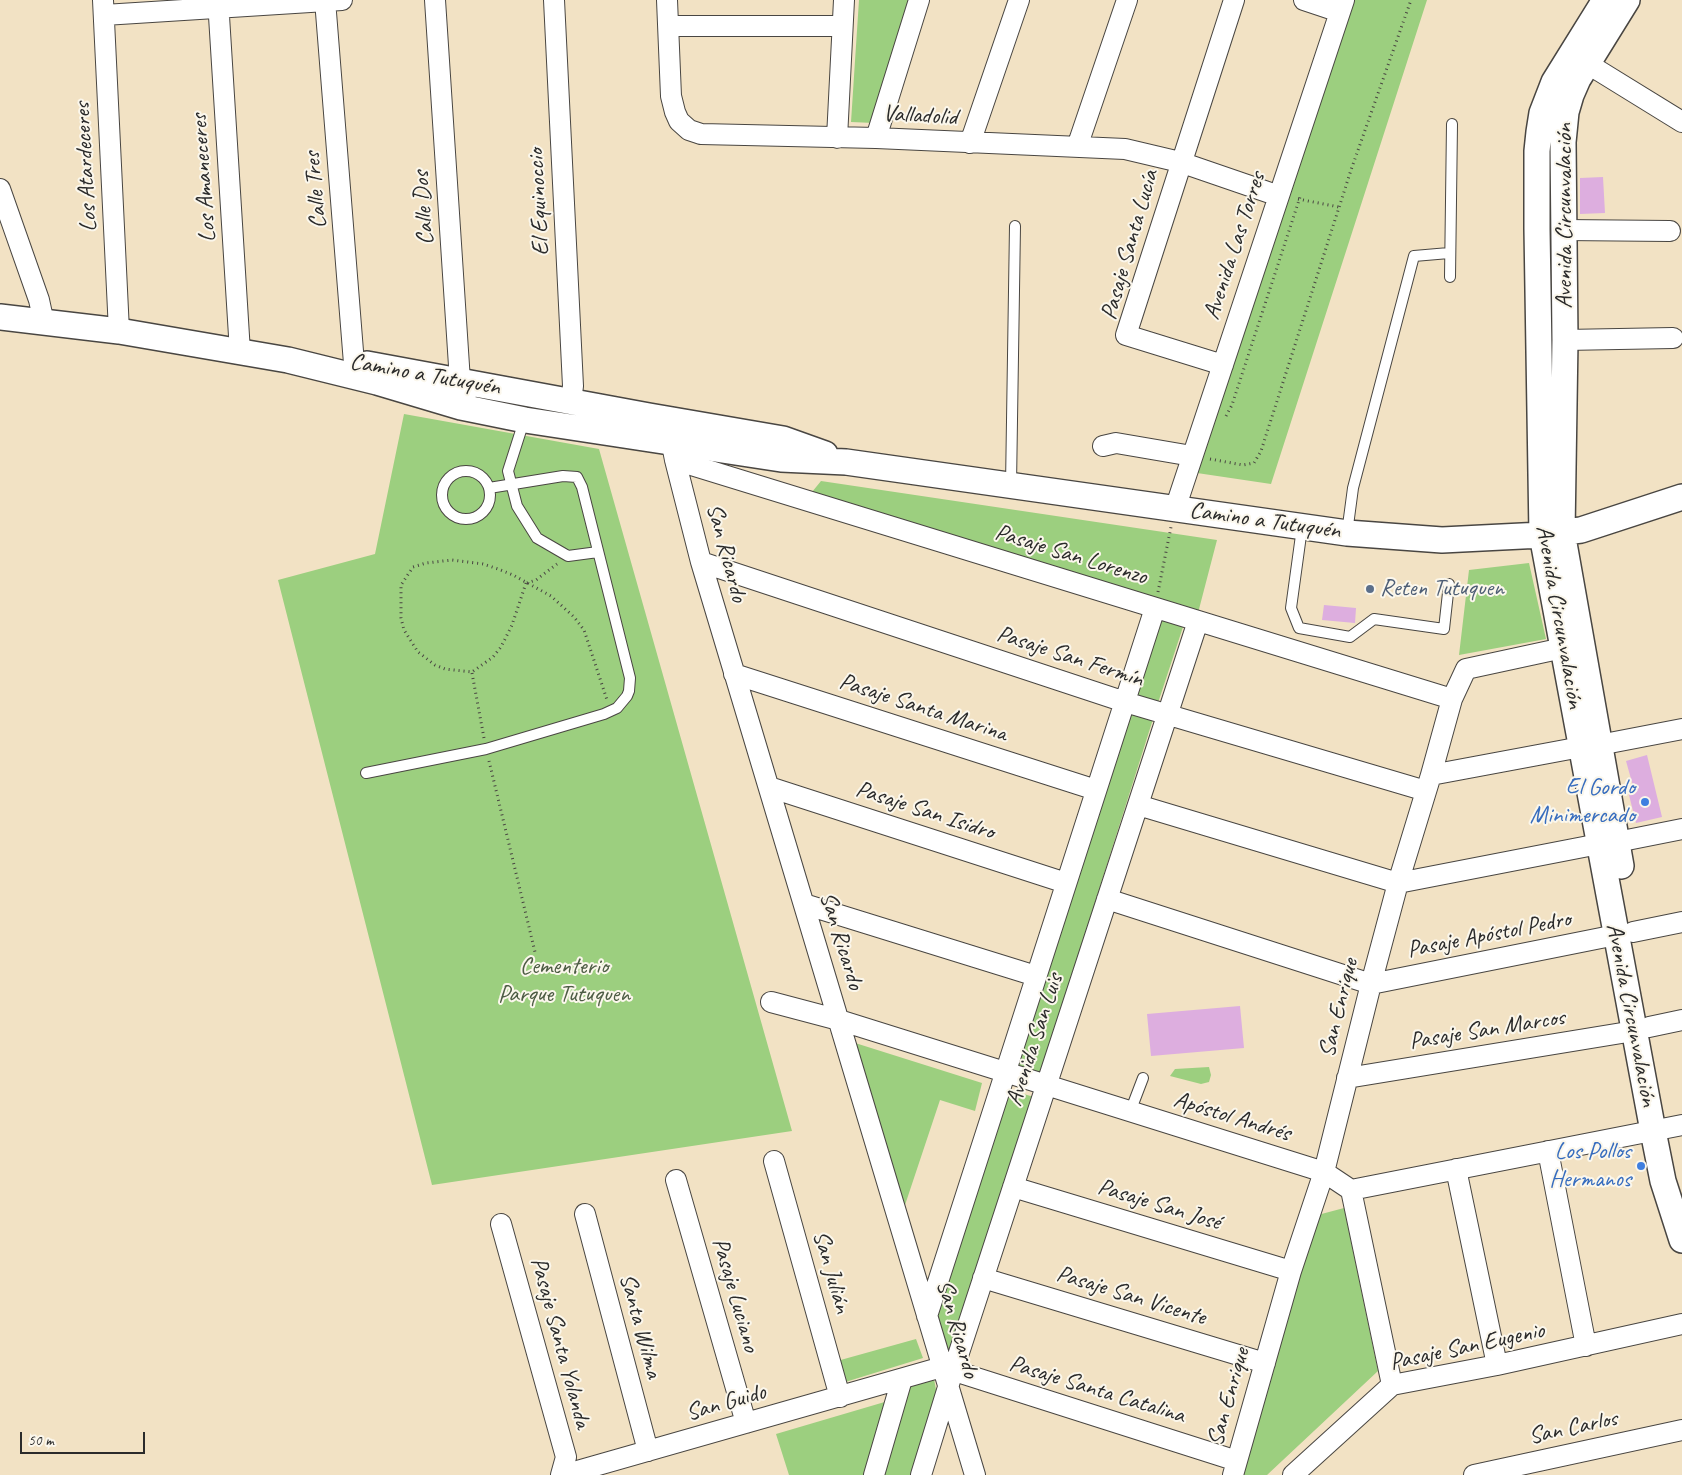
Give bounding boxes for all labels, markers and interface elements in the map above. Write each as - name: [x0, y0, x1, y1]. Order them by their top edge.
- street label: Valladolid: [882, 100, 958, 132]
- street label: Los Atardeceres: [68, 101, 104, 233]
- street label: Los Amaneceres: [185, 113, 223, 243]
- street label: Avenida Circunvalación: [1551, 123, 1579, 309]
- street label: El Equinoccio: [522, 148, 556, 256]
- street label: Calle Tres: [298, 150, 334, 230]
- street label: Pasaje Santa Lucía: [1095, 167, 1165, 323]
- street label: Avenida Las Torres: [1198, 169, 1272, 323]
- street label: Calle Dos: [407, 170, 441, 246]
- street label: Camino a Tutuquén: [348, 348, 502, 402]
- street label: Camino a Tutuquén: [1188, 496, 1342, 546]
- street label: San Ricardo: [699, 501, 753, 605]
- street label: Pasaje San Lorenzo: [991, 518, 1151, 592]
- street label: Avenida Circunvalación: [1529, 523, 1589, 711]
- place label: Reten Tutuquen: [1380, 575, 1504, 603]
- marker: Reten Tutuquen: [1364, 583, 1376, 595]
- street label: Pasaje San Fermín: [993, 620, 1147, 694]
- street label: Pasaje Santa Marina: [836, 667, 1010, 749]
- place label: El Gordo Minimercado: [1530, 774, 1635, 830]
- street label: Pasaje San Isidro: [852, 775, 998, 847]
- marker: El Gordo Minimercado: [1639, 796, 1651, 808]
- street label: San Ricardo: [813, 889, 869, 993]
- street label: Pasaje Apóstol Pedro: [1405, 905, 1573, 965]
- street label: Avenida Circunvalación: [1599, 921, 1663, 1109]
- park label: Cementerio Parque Tutuquen: [498, 953, 630, 1009]
- street label: San Enrique: [1313, 956, 1365, 1060]
- street label: Avenida San Luis: [1000, 970, 1070, 1110]
- street label: Pasaje San Marcos: [1407, 1003, 1567, 1057]
- street label: Apóstol Andrés: [1170, 1086, 1294, 1148]
- place label: Los Pollos Hermanos: [1549, 1138, 1631, 1194]
- marker: Los Pollos Hermanos: [1635, 1160, 1647, 1172]
- street label: Pasaje San José: [1094, 1173, 1224, 1237]
- street label: San Julián: [806, 1227, 856, 1317]
- street label: Pasaje Luciano: [705, 1235, 765, 1355]
- street label: Pasaje Santa Yolanda: [523, 1254, 597, 1432]
- street label: Pasaje San Vicente: [1053, 1260, 1209, 1332]
- street label: Santa Wilma: [612, 1271, 668, 1381]
- street label: San Ricardo: [929, 1277, 985, 1381]
- street label: Pasaje San Eugenio: [1387, 1317, 1547, 1377]
- street label: San Enrique: [1201, 1345, 1257, 1449]
- street label: Pasaje Santa Catalina: [1006, 1350, 1188, 1430]
- street label: San Guido: [683, 1378, 769, 1428]
- street label: San Carlos: [1526, 1405, 1620, 1451]
- scale bar: [22, 1422, 148, 1454]
- text: 50 m: [28, 1431, 54, 1450]

